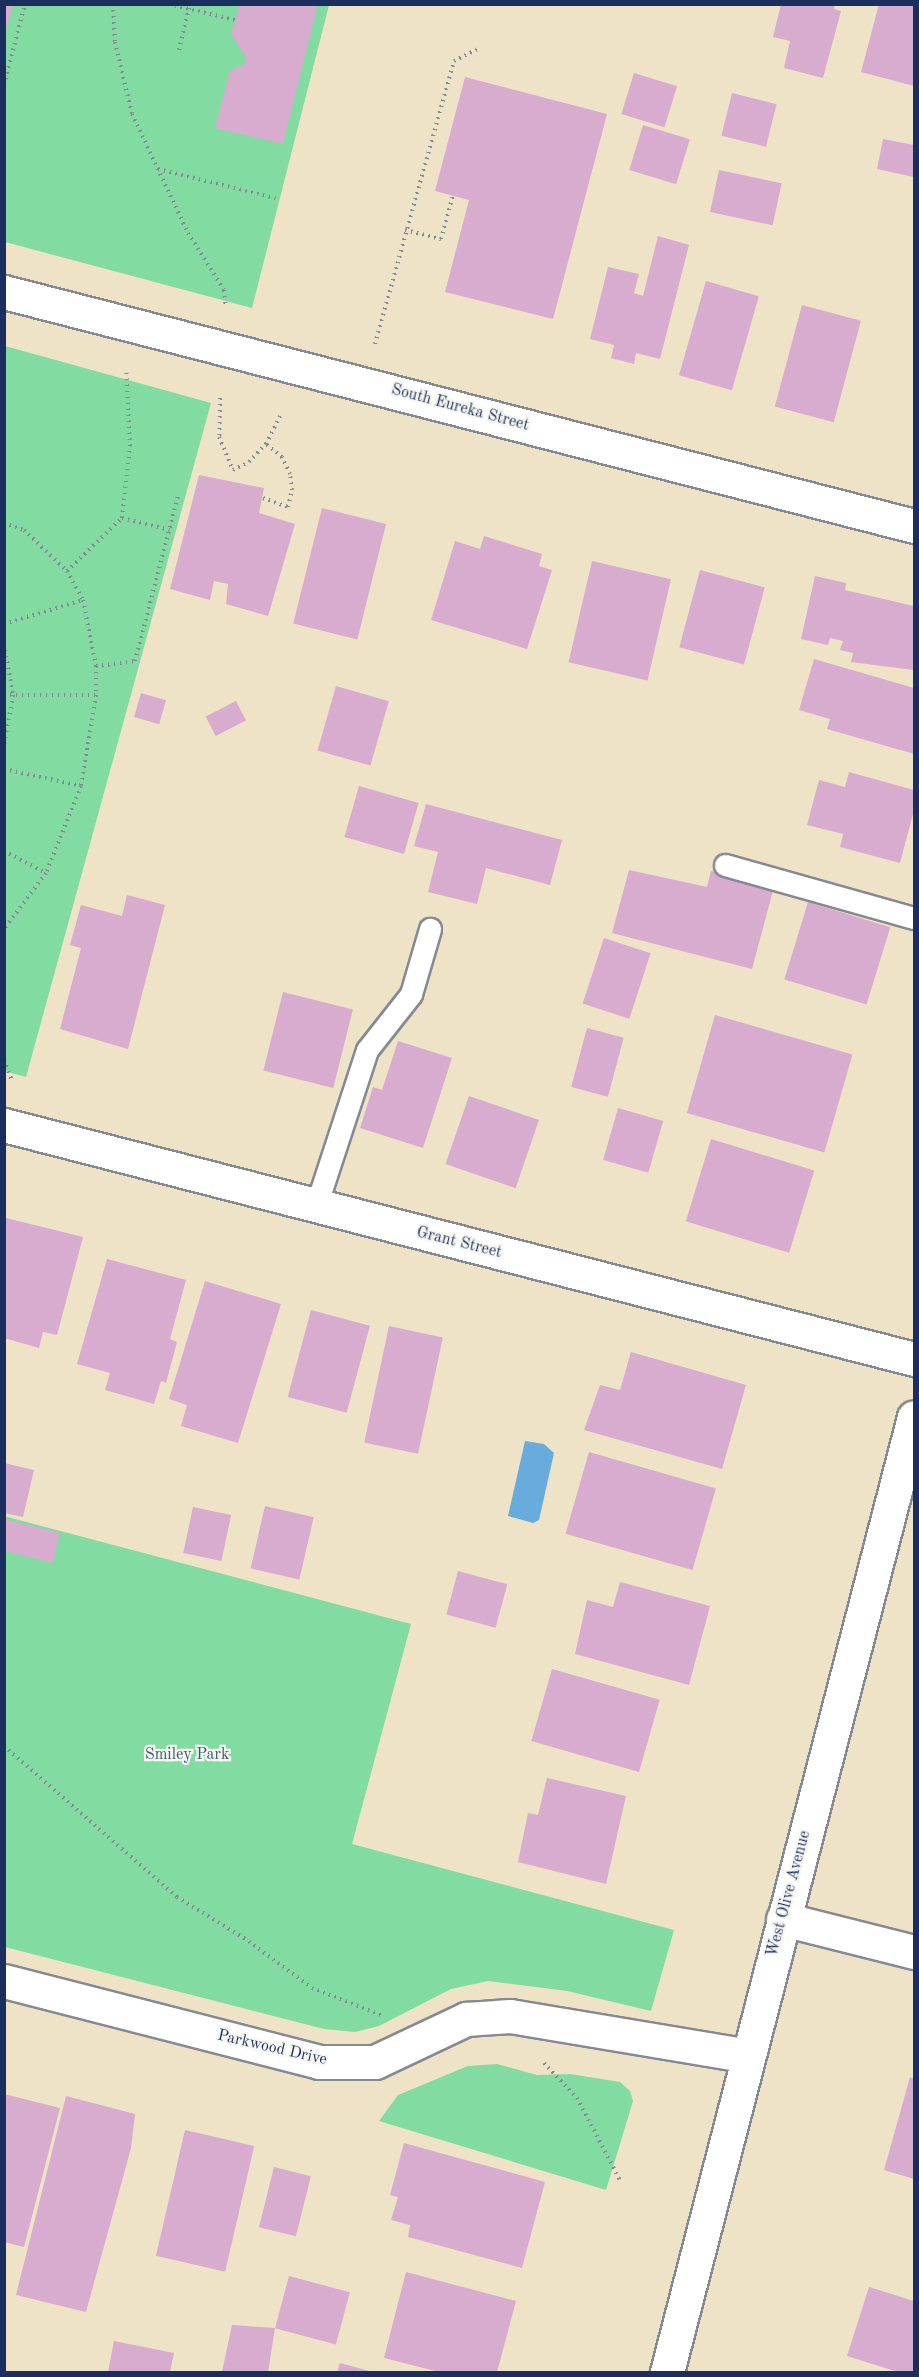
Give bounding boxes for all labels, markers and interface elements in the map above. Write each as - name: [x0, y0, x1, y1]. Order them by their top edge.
- street label: South Eureka Street: [389, 380, 531, 436]
- street label: Grant Street: [414, 1223, 504, 1263]
- park label: Smiley Park: [145, 1745, 229, 1765]
- street label: West Olive Avenue: [763, 1829, 815, 1959]
- street label: Parkwood Drive: [215, 2026, 329, 2070]

